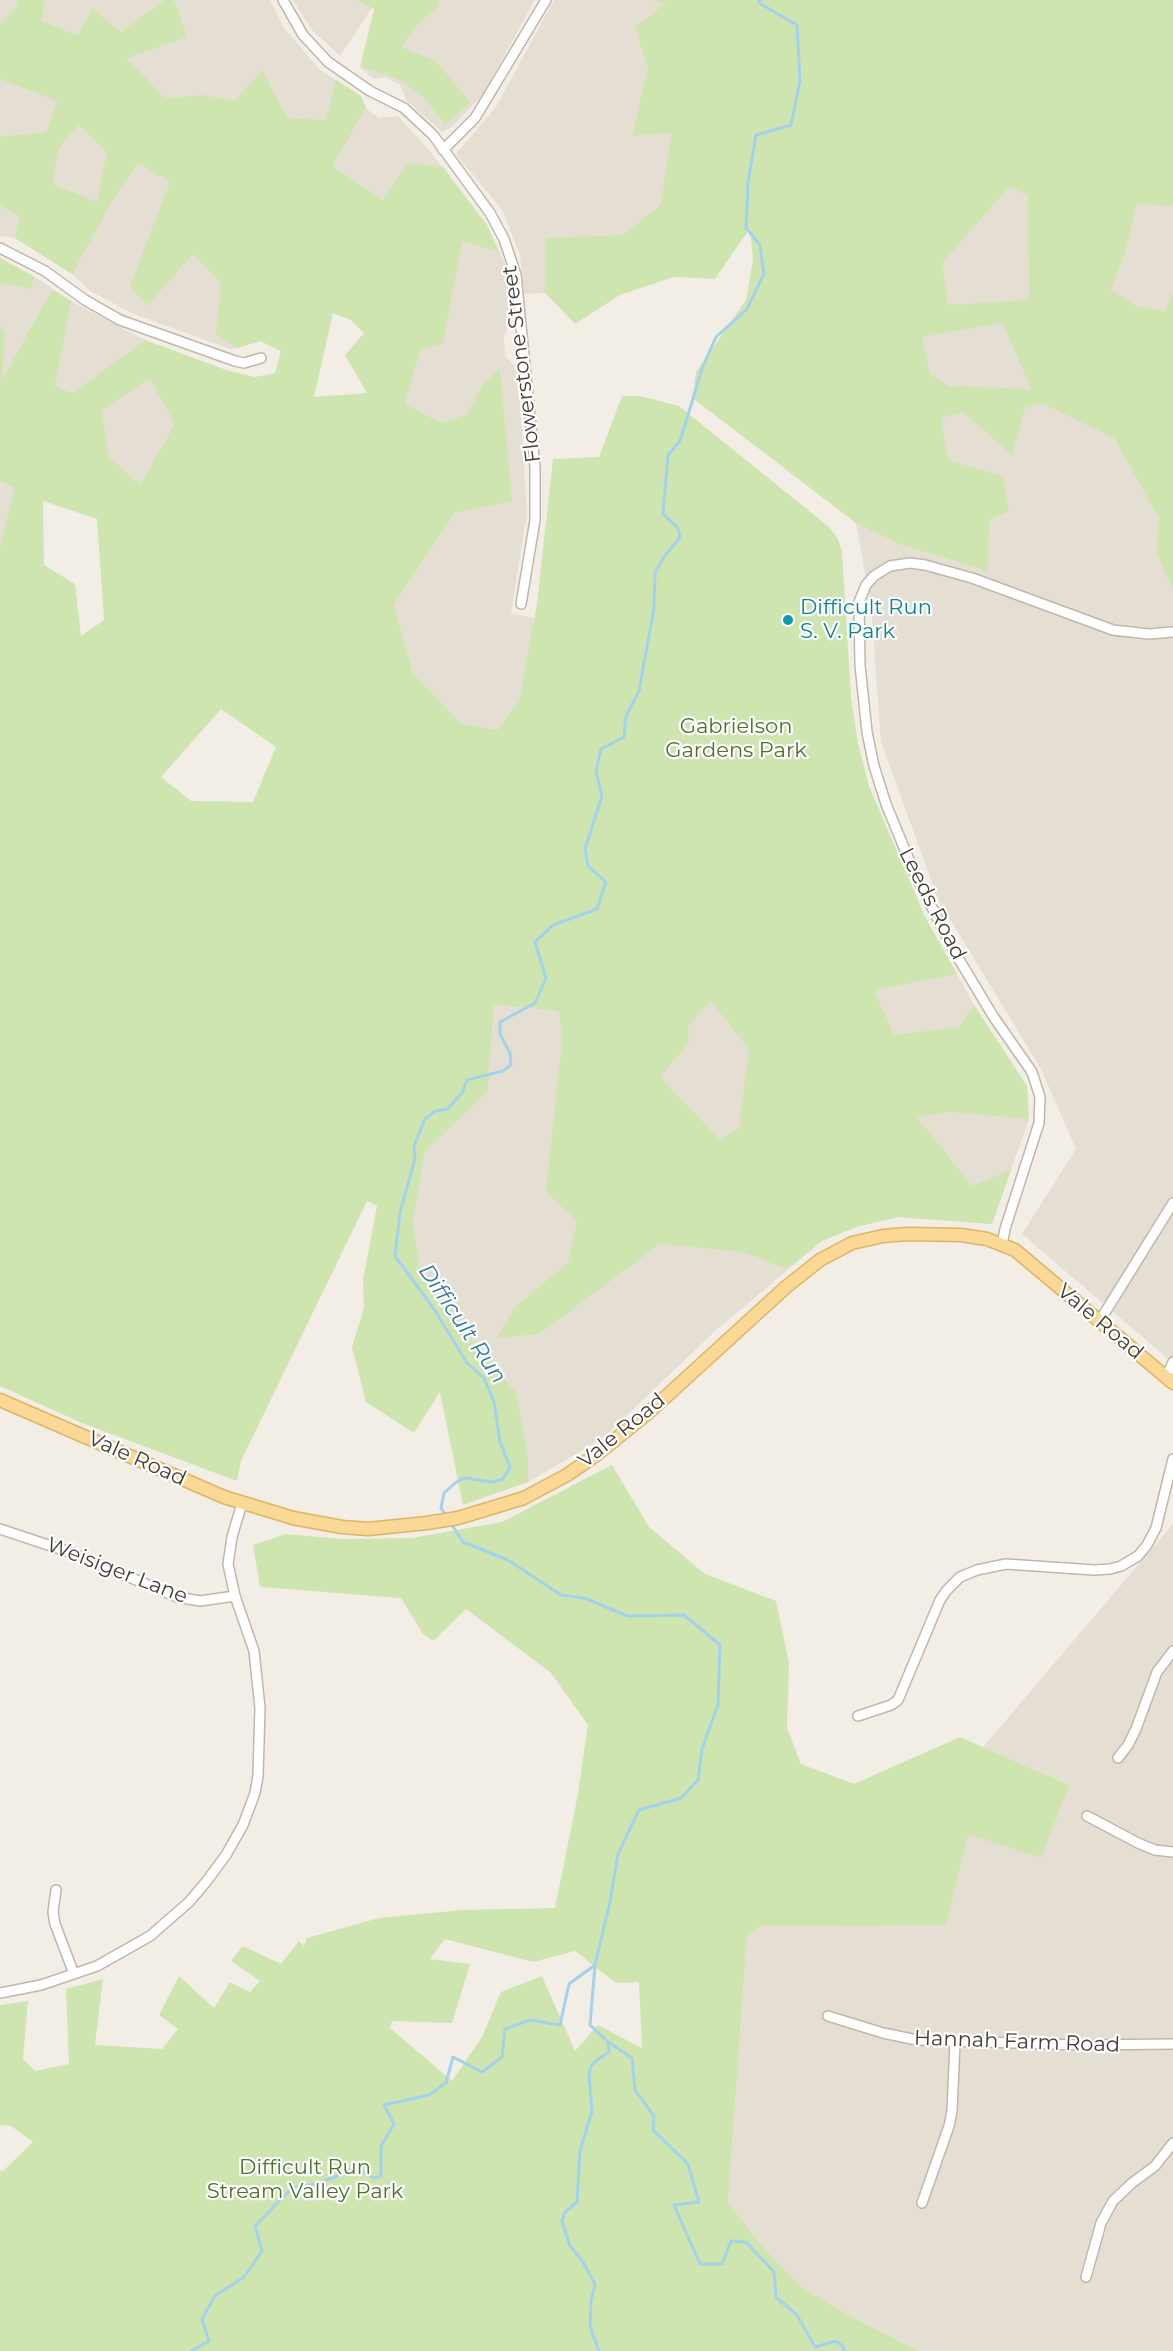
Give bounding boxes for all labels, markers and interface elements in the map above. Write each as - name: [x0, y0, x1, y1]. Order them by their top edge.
- street label: Flowerstone Street: [497, 264, 547, 464]
- place label: Difficult Run S. V. Park: [800, 595, 932, 645]
- marker: Difficult Run S. V. Park: [781, 613, 795, 627]
- park label: Gabrielson Gardens Park: [665, 714, 807, 764]
- street label: Leeds Road: [893, 844, 971, 964]
- water label: Difficult Run: [412, 1259, 512, 1389]
- street label: Vale Road: [1052, 1279, 1148, 1365]
- street label: Vale Road: [573, 1388, 671, 1474]
- street label: Vale Road: [84, 1426, 190, 1492]
- street label: Weisiger Lane: [43, 1533, 191, 1609]
- street label: Hannah Farm Road: [914, 2026, 1120, 2058]
- park label: Difficult Run Stream Valley Park: [207, 2155, 403, 2205]

